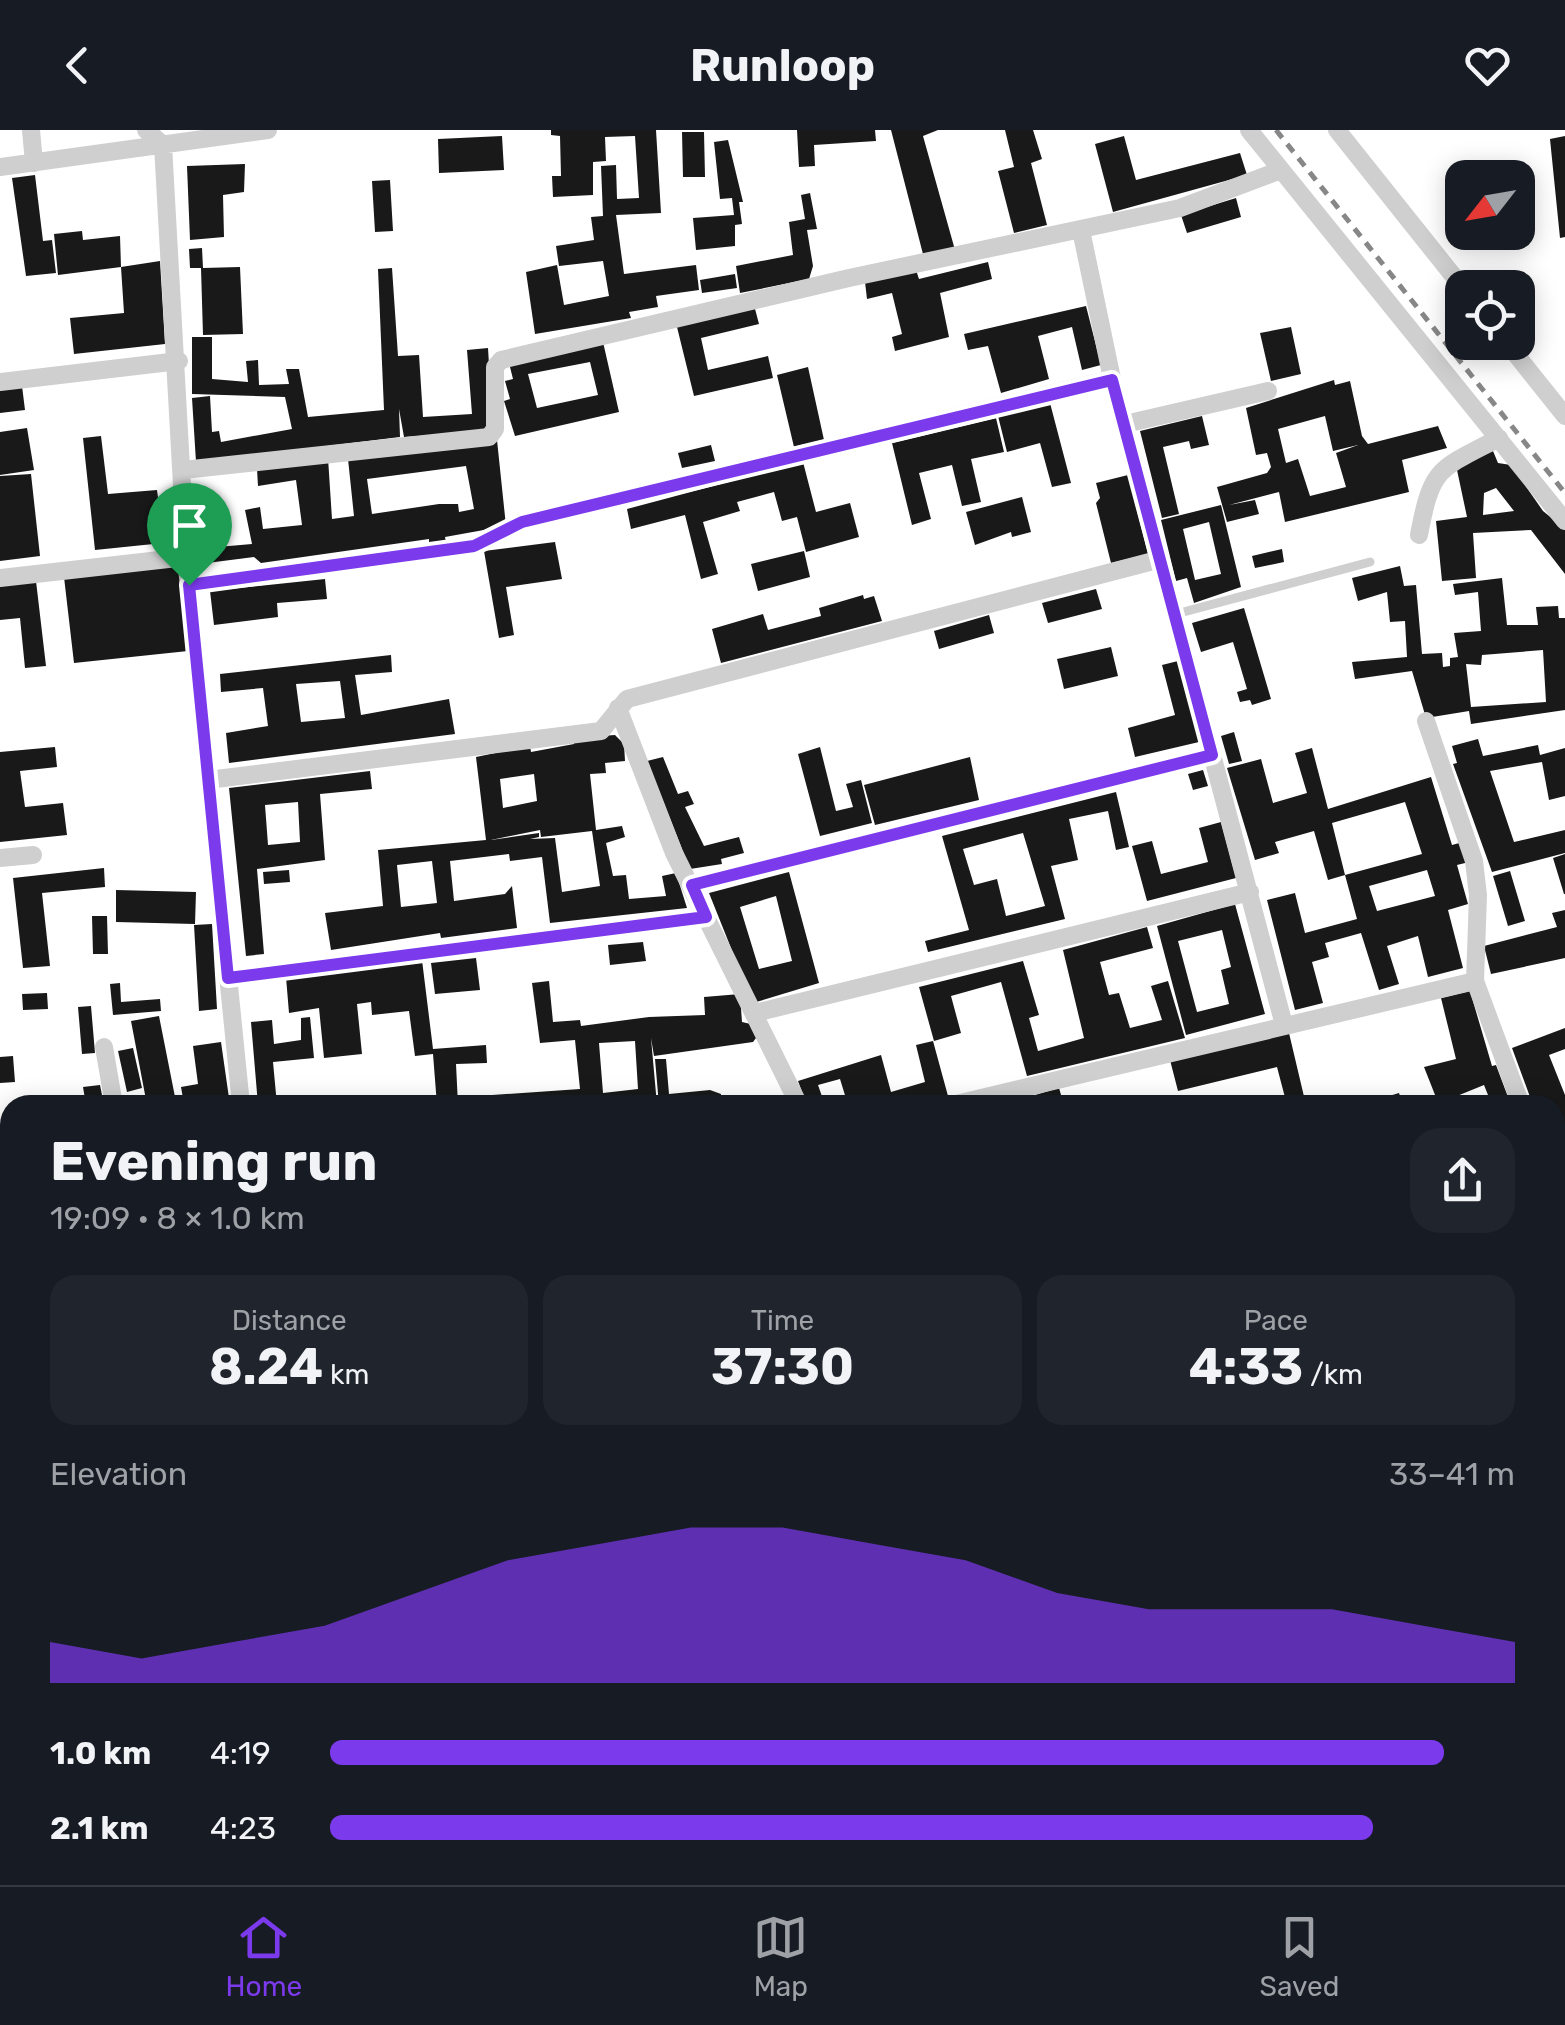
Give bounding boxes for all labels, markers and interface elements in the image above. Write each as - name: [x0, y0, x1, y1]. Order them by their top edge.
- icon: back: [50, 38, 105, 93]
- icon: heart: [1460, 38, 1515, 93]
- text: Runloop: [690, 39, 875, 92]
- north arrow: [1445, 160, 1535, 250]
- map controls: [1445, 160, 1535, 360]
- button: locate: [1445, 270, 1535, 360]
- pin: [147, 483, 232, 586]
- icon: arrive: [162, 498, 217, 553]
- button: share: [1410, 1128, 1515, 1233]
- text: Evening run: [50, 1129, 378, 1194]
- text: 19:09 · 8 × 1.0 km: [50, 1199, 305, 1237]
- text: Distance: [232, 1304, 347, 1337]
- text: Time: [751, 1304, 814, 1337]
- text: Pace: [1244, 1304, 1308, 1337]
- text: 8.24: [209, 1337, 323, 1397]
- text: 37:30: [711, 1337, 854, 1397]
- text: 4:33: [1189, 1337, 1303, 1397]
- text: km: [323, 1358, 369, 1391]
- text: /km: [1303, 1358, 1363, 1391]
- text: Elevation: [50, 1455, 187, 1493]
- text: 33–41 m: [1389, 1455, 1515, 1493]
- text: 1.0 km: [50, 1734, 151, 1772]
- text: 4:19: [210, 1734, 271, 1772]
- text: 2.1 km: [50, 1809, 149, 1847]
- text: 4:23: [210, 1809, 276, 1847]
- tab: Home: [226, 1910, 302, 2003]
- tab: Map: [753, 1910, 808, 2003]
- tab: Saved: [1259, 1910, 1339, 2003]

